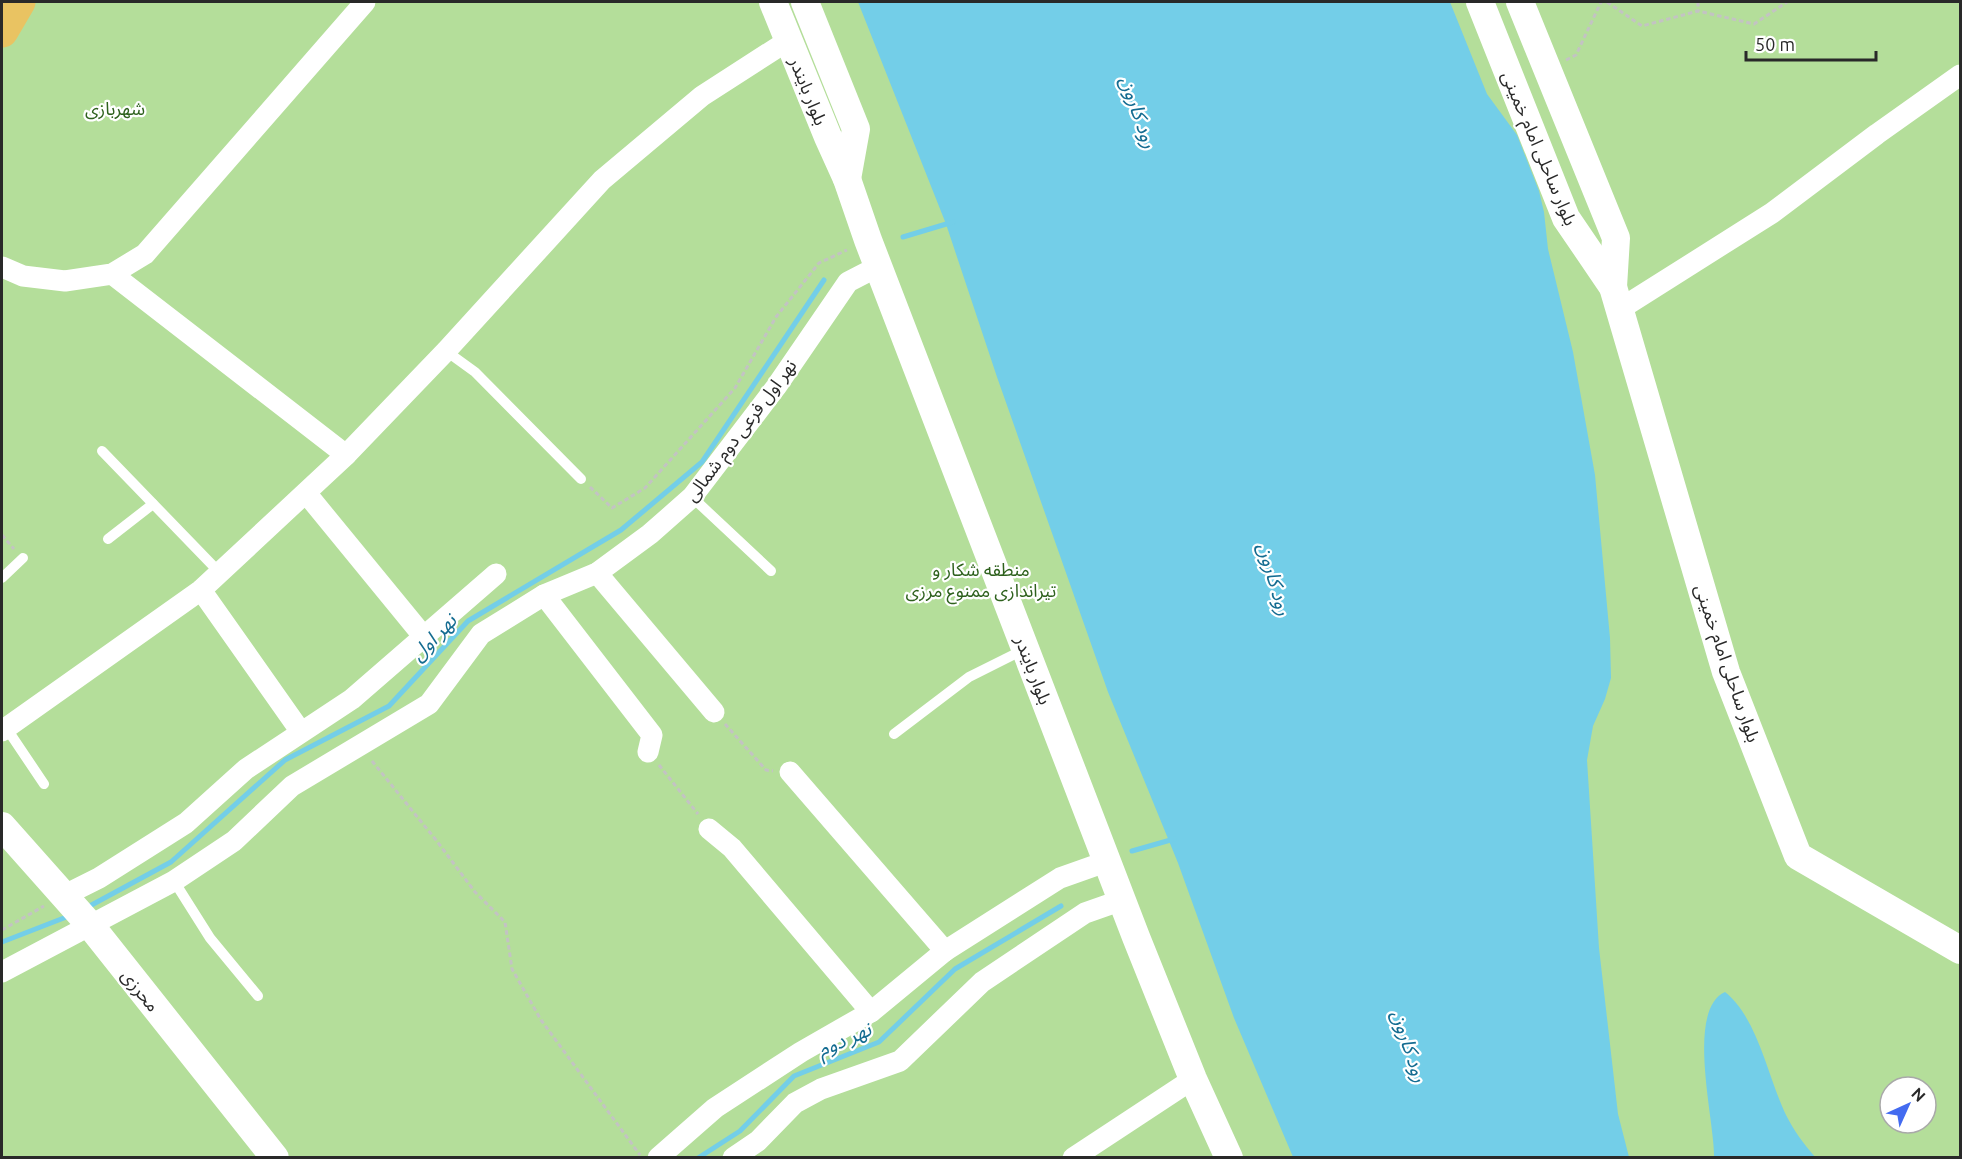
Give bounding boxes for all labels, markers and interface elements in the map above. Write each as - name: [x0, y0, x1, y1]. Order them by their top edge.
- scale bar: [1746, 24, 1876, 62]
- text: 50 m: [1755, 34, 1795, 54]
- street label: بلوار بایندر: [784, 53, 832, 129]
- street label: بلوار ساحلی امام خمینی: [1494, 68, 1582, 230]
- water label: رود کارون: [1115, 73, 1162, 151]
- park label: شهربازی: [85, 98, 145, 120]
- street label: نهر اول فرعی دوم شمالی: [680, 355, 804, 508]
- water label: رود کارون: [1253, 540, 1296, 618]
- park label: منطقه شکار و تیراندازی ممنوع مرزی: [906, 559, 1056, 605]
- street label: بلوار ساحلی امام خمینی: [1687, 582, 1764, 746]
- water label: نهر اول: [405, 608, 462, 666]
- street label: بلوار بایندر: [1010, 632, 1056, 708]
- street label: محرزی: [116, 965, 164, 1016]
- water label: رود کارون: [1387, 1007, 1432, 1085]
- water label: نهر دوم: [813, 1016, 878, 1065]
- north arrow: [1878, 1075, 1938, 1135]
- text: N: [1908, 1084, 1929, 1105]

